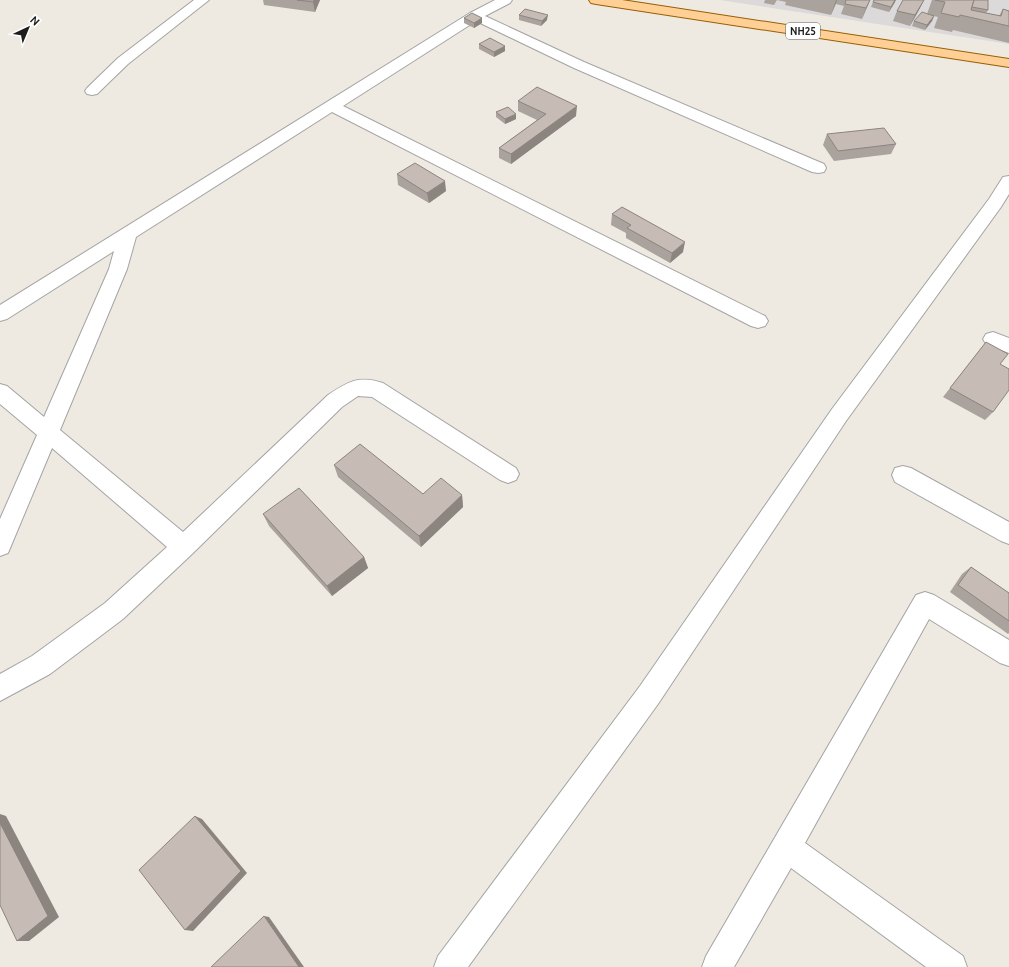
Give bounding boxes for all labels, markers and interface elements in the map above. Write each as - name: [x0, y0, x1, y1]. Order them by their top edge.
- north arrow: [8, 8, 48, 48]
- text: N: [28, 14, 42, 28]
- road number: NH25: [786, 23, 820, 39]

